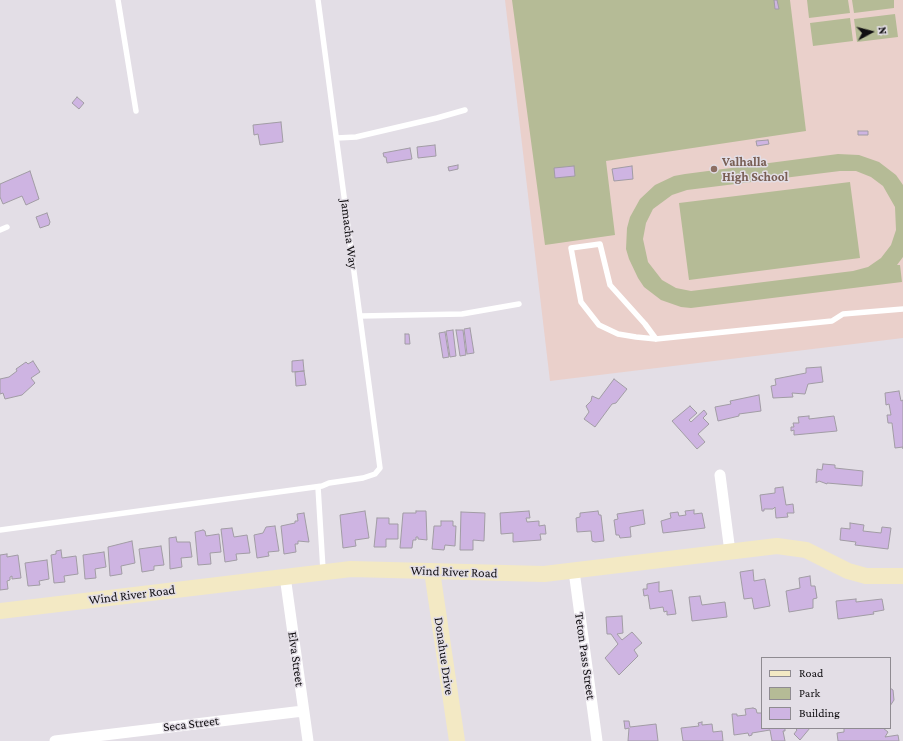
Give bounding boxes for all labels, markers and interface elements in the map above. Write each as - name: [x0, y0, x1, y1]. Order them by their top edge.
- north arrow: [851, 12, 891, 52]
- text: N: [876, 26, 889, 35]
- place label: Valhalla High School: [722, 154, 788, 185]
- marker: Valhalla High School: [709, 164, 719, 174]
- street label: Jamacha Way: [337, 198, 361, 270]
- street label: Wind River Road: [410, 563, 498, 581]
- street label: Wind River Road: [88, 582, 176, 608]
- street label: Teton Pass Street: [571, 611, 599, 701]
- street label: Donahue Drive: [431, 616, 457, 696]
- street label: Elva Street: [284, 631, 308, 687]
- legend: [761, 657, 891, 729]
- text: Road: [799, 666, 823, 680]
- text: Park: [799, 686, 820, 700]
- text: Building: [799, 706, 840, 720]
- street label: Seca Street: [162, 713, 220, 735]

